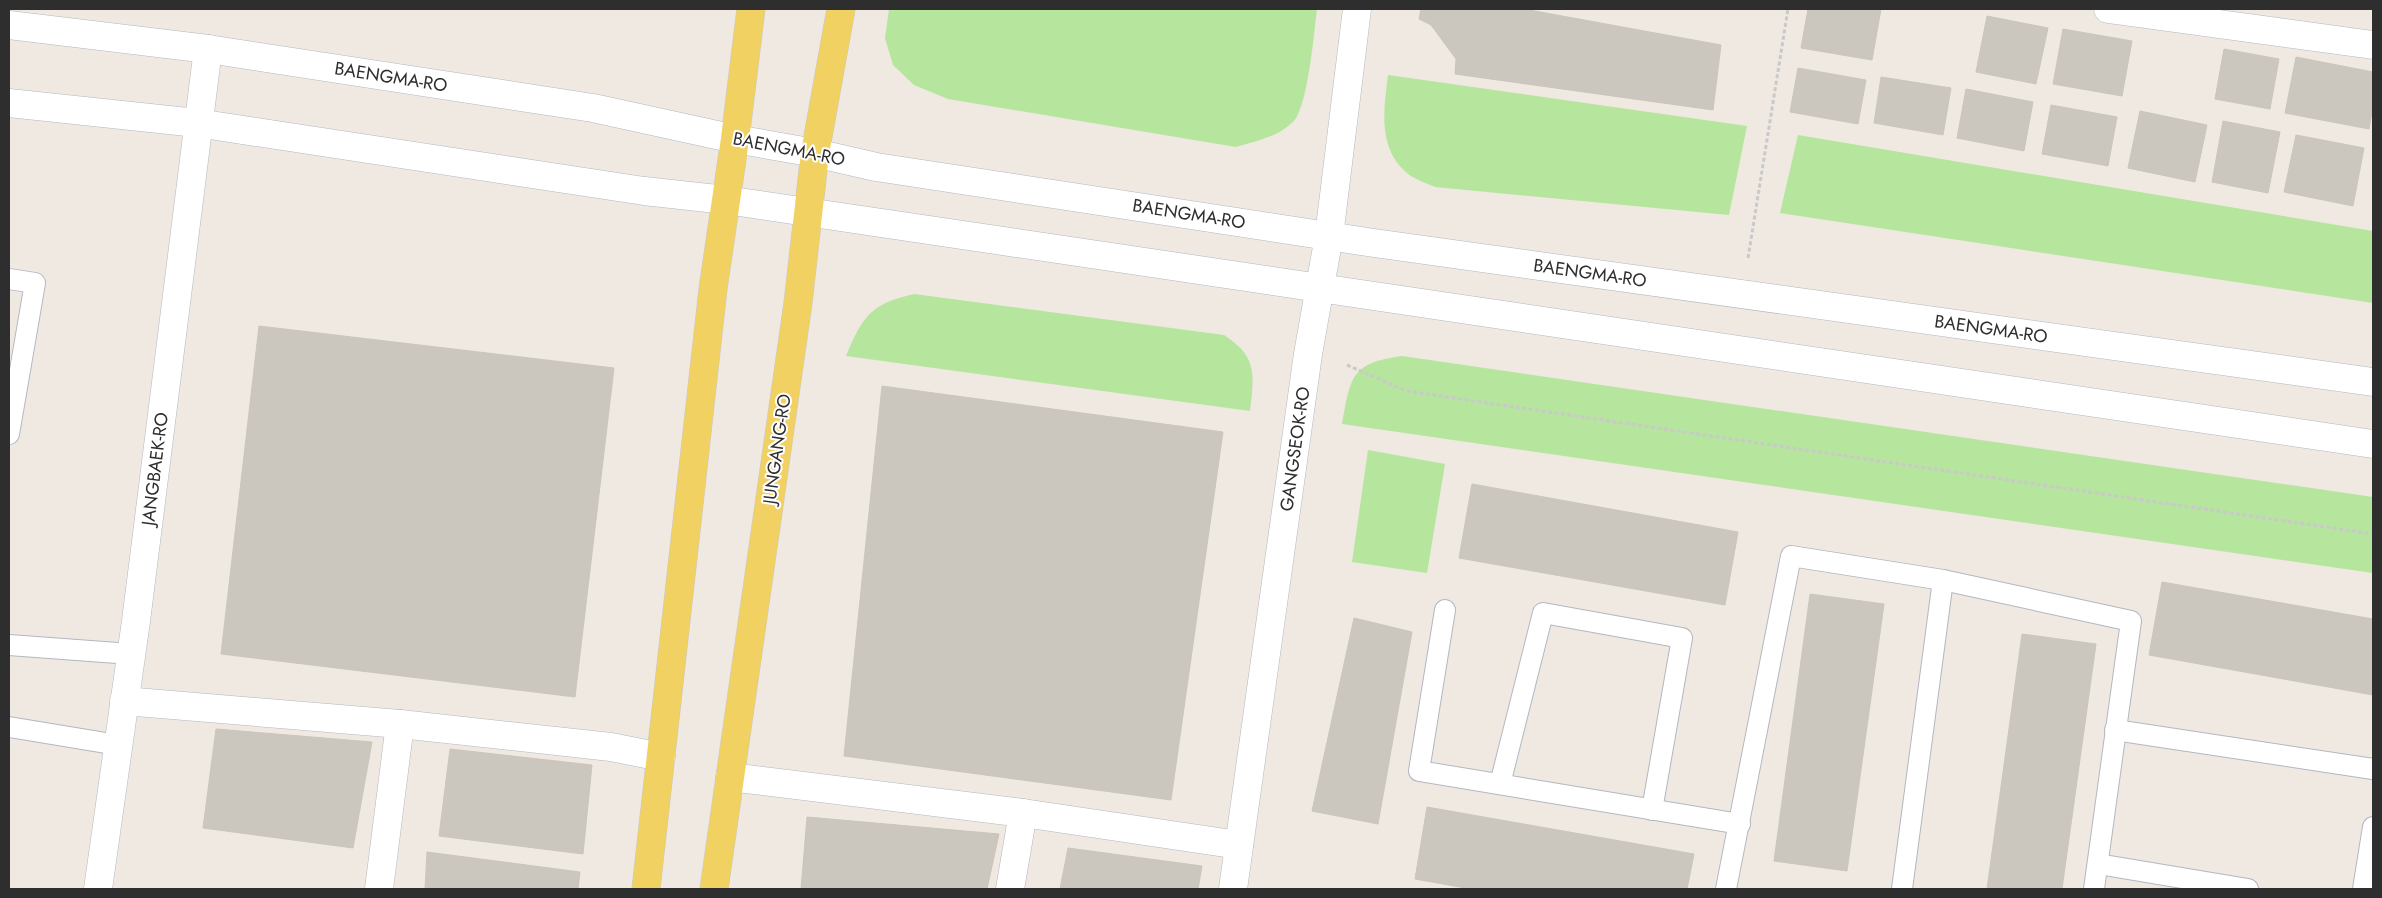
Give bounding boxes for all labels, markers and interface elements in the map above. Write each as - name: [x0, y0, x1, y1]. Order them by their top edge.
- street label: BAENGMA-RO: [333, 55, 449, 99]
- street label: BAENGMA-RO: [731, 125, 847, 173]
- street label: BAENGMA-RO: [1131, 192, 1247, 236]
- street label: BAENGMA-RO: [1532, 252, 1648, 294]
- street label: BAENGMA-RO: [1933, 308, 2049, 350]
- street label: GANGSEOK-RO: [1273, 385, 1317, 513]
- street label: JUNGANG-RO: [756, 392, 798, 508]
- street label: JANGBAEK-RO: [135, 411, 175, 529]

